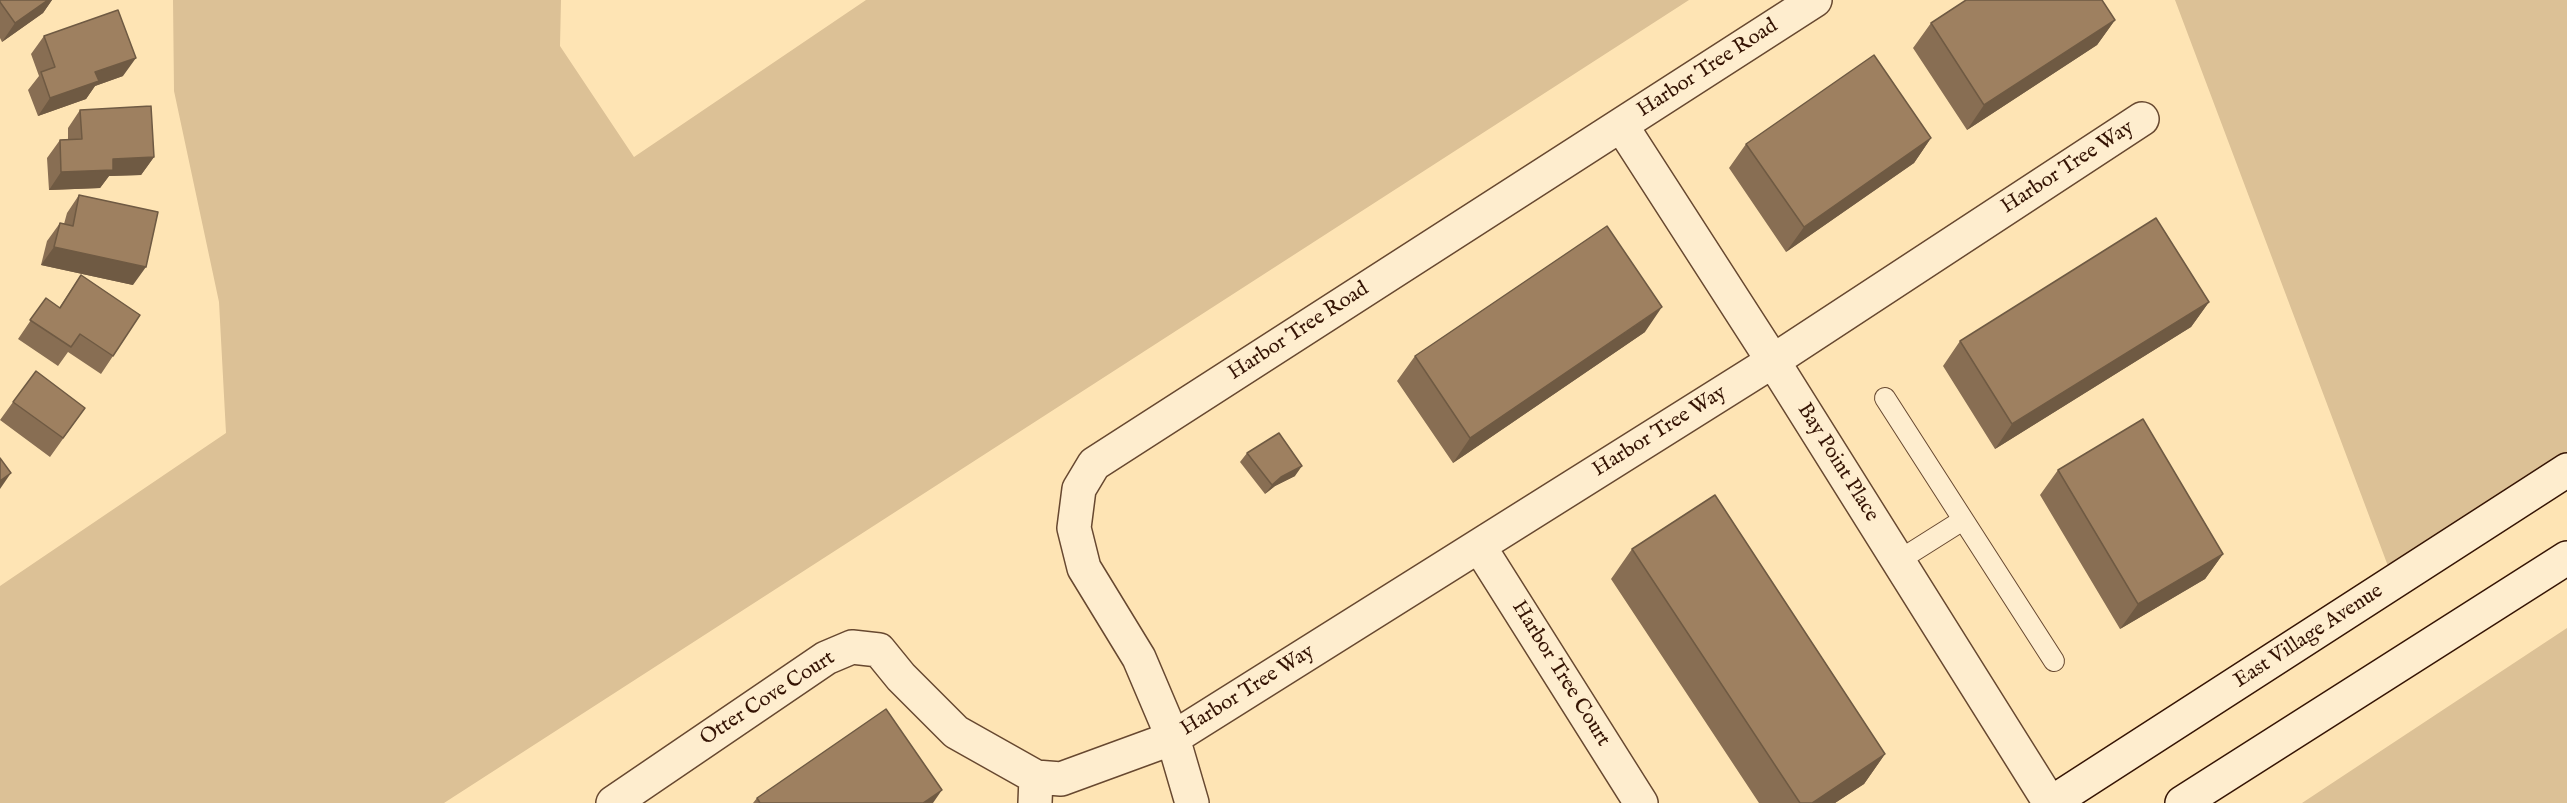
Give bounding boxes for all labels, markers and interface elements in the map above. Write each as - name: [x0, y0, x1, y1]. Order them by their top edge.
- street label: Harbor Tree Road: [1633, 14, 1783, 124]
- street label: Harbor Tree Way: [1997, 116, 2139, 220]
- street label: Harbor Tree Road: [1224, 277, 1374, 387]
- street label: Harbor Tree Way: [1589, 381, 1731, 483]
- street label: Bay Point Place: [1791, 399, 1883, 527]
- street label: East Village Avenue: [2230, 579, 2388, 695]
- street label: Harbor Tree Court: [1505, 597, 1615, 751]
- street label: Harbor Tree Way: [1177, 640, 1319, 742]
- street label: Otter Cove Court: [696, 646, 840, 752]

